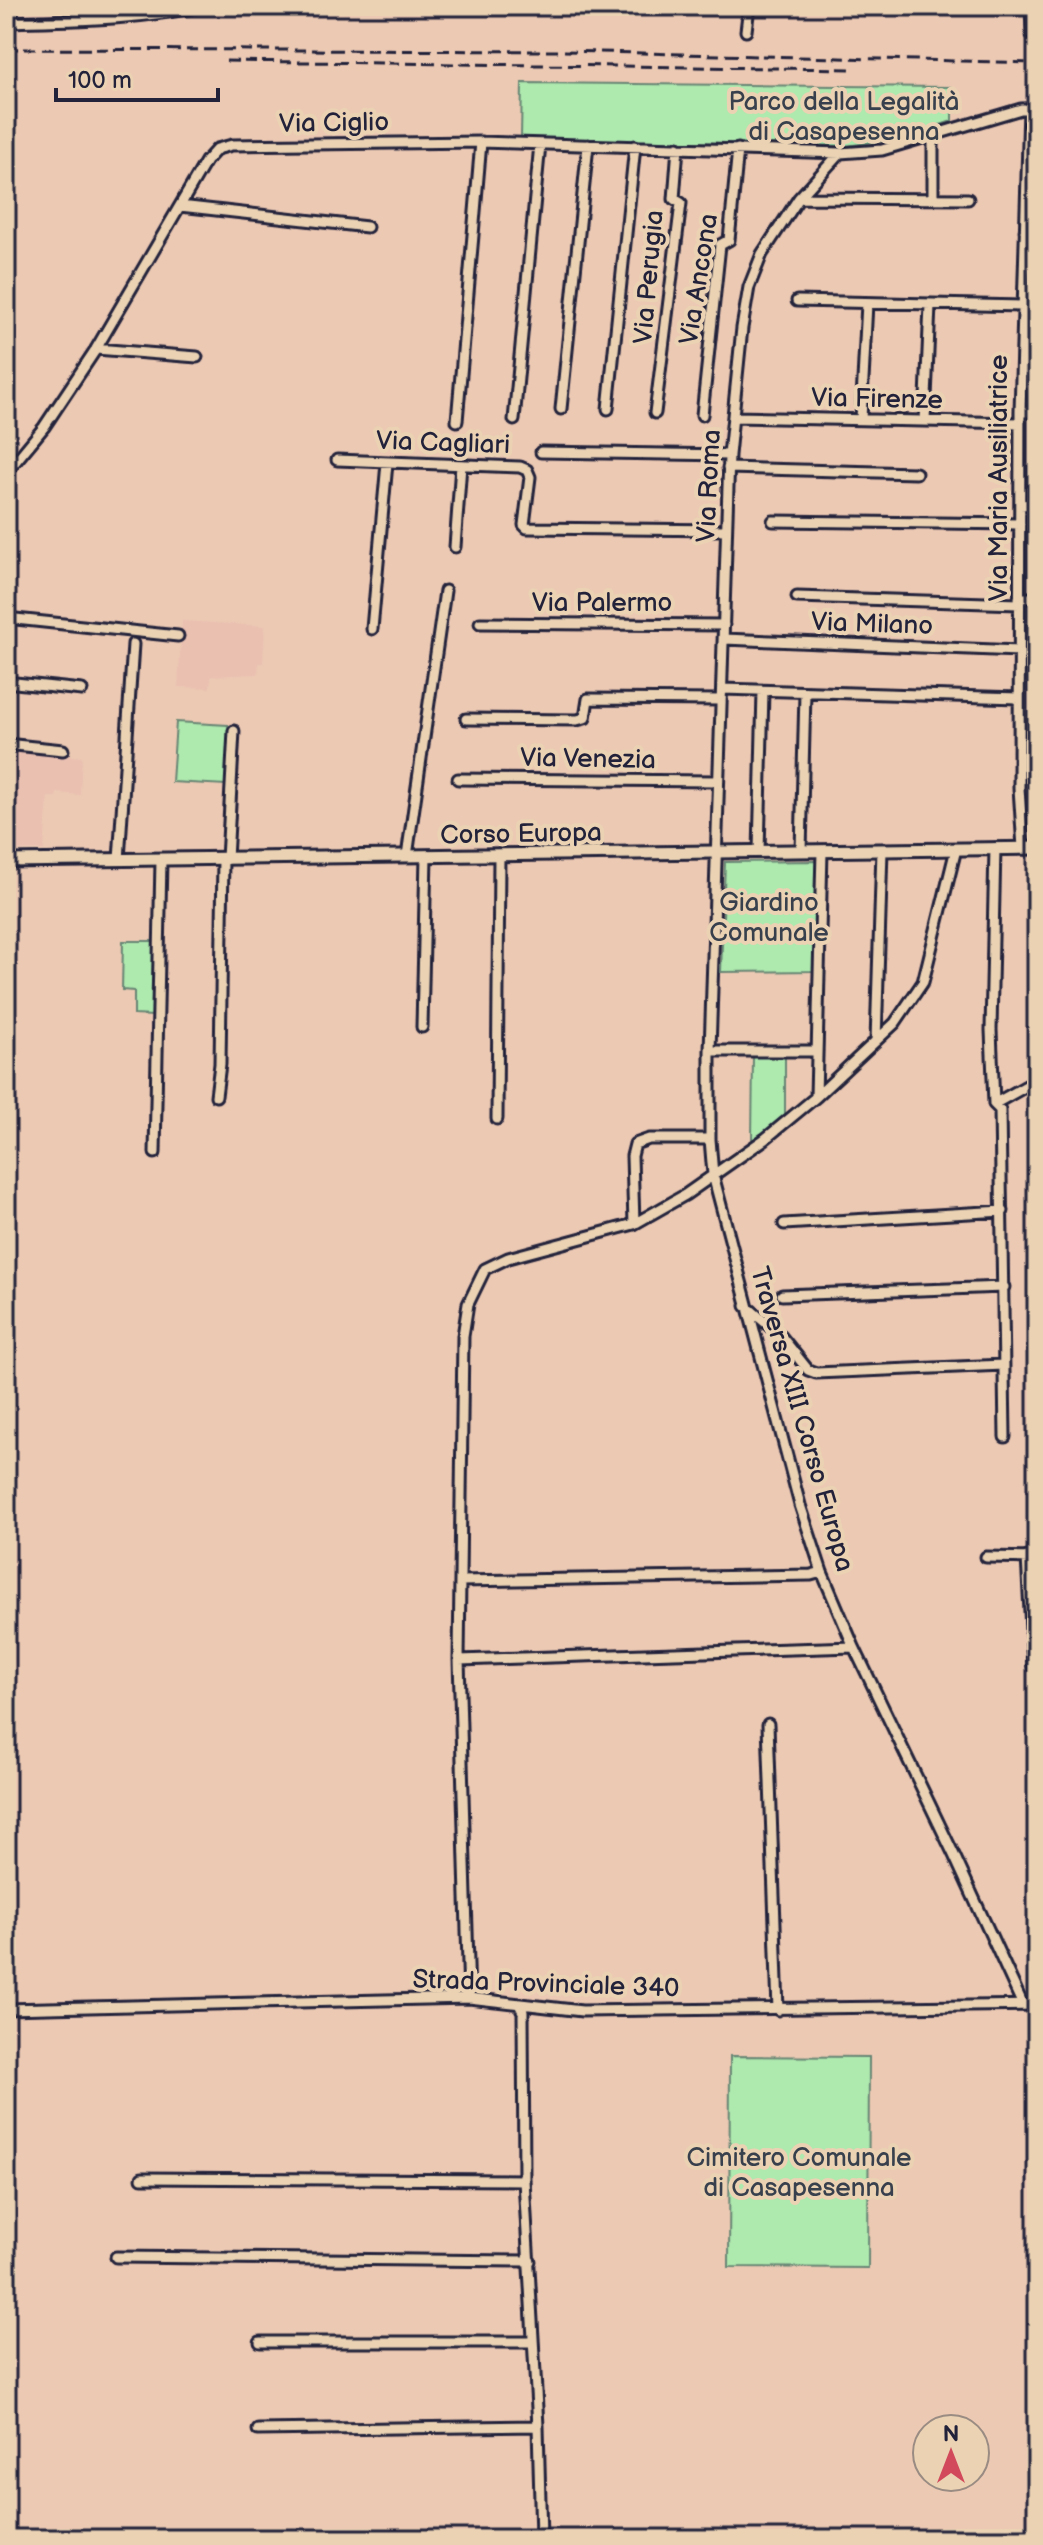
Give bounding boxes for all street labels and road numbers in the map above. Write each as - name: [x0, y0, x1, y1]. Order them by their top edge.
- street label: Via Ciglio: [279, 107, 389, 140]
- street label: Via Perugia: [628, 209, 671, 345]
- street label: Via Ancona: [674, 211, 725, 347]
- street label: Via Maria Ausiliatrice: [984, 355, 1015, 601]
- street label: Via Firenze: [811, 383, 943, 416]
- street label: Via Cagliari: [375, 426, 511, 461]
- street label: Via Roma: [691, 429, 728, 543]
- street label: Via Palermo: [532, 588, 672, 619]
- street label: Via Milano: [810, 607, 934, 642]
- street label: Via Venezia: [520, 743, 656, 776]
- street label: Corso Europa: [440, 818, 602, 851]
- street label: Traversa XIII Corso Europa: [743, 1264, 860, 1575]
- street label: Strada Provinciale 340: [412, 1964, 680, 2005]

